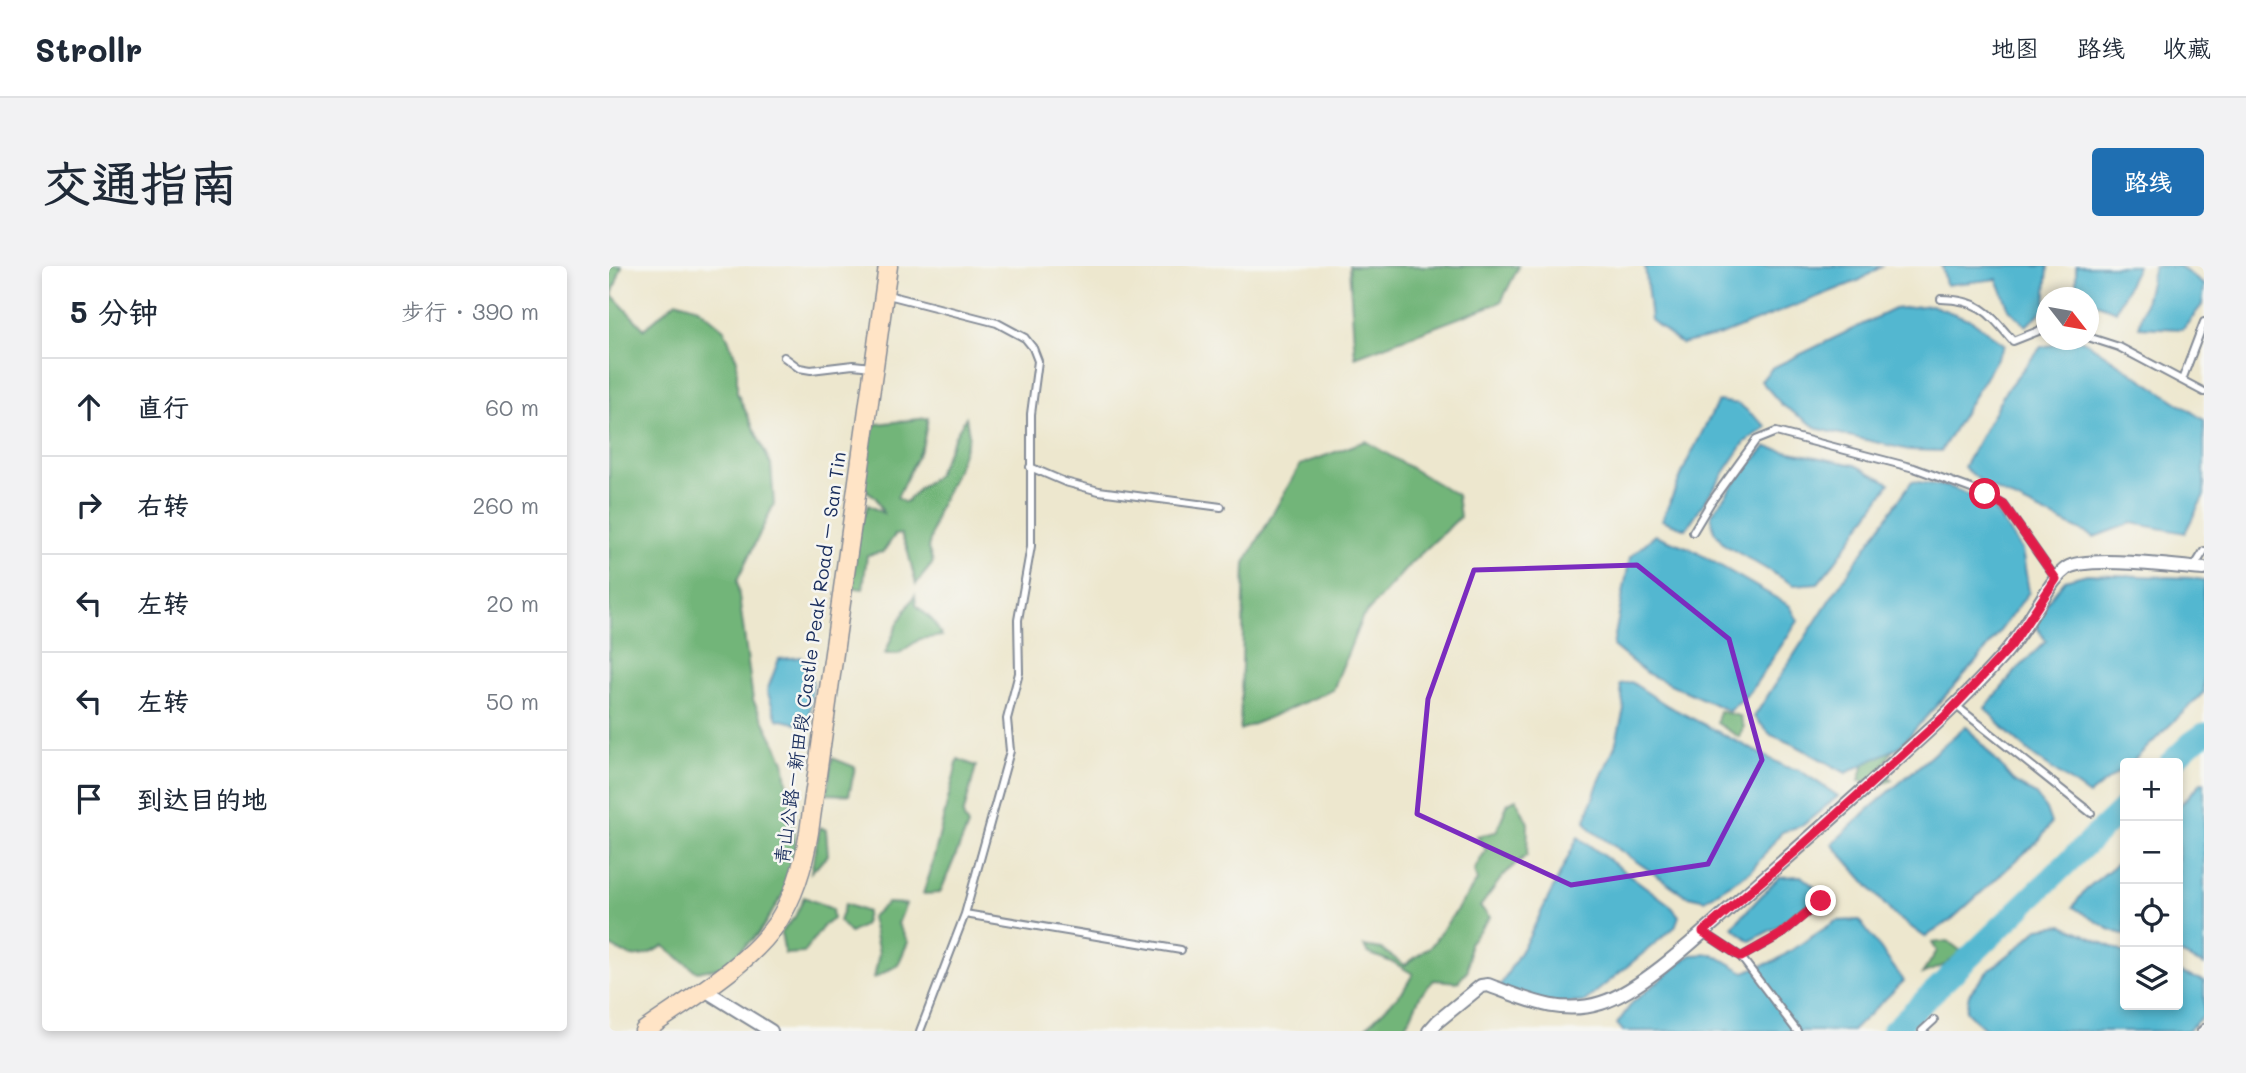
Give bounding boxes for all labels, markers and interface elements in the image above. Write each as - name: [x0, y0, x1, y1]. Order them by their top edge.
- text: Strollr: [35, 27, 143, 70]
- text: 地图: [1991, 32, 2039, 63]
- text: 路线: [2077, 32, 2125, 63]
- text: 收藏: [2163, 32, 2211, 63]
- button: 路线: [2092, 148, 2204, 216]
- text: 交通指南: [42, 150, 238, 213]
- north arrow: [2036, 287, 2099, 350]
- text: 5 分钟: [70, 291, 158, 331]
- text: 步行 · 390 m: [401, 296, 539, 326]
- icon: ahead: [70, 388, 108, 426]
- text: 直行: [137, 390, 189, 424]
- text: 60 m: [485, 392, 539, 422]
- street label: 青山公路－新田段 Castle Peak Road – San Tin: [768, 450, 851, 866]
- route start: [1969, 478, 2000, 509]
- icon: right: [70, 486, 108, 524]
- text: 右转: [137, 488, 189, 522]
- text: 260 m: [472, 490, 539, 520]
- icon: left: [70, 584, 108, 622]
- text: 左转: [137, 586, 189, 620]
- text: 20 m: [486, 588, 539, 618]
- icon: left: [70, 682, 108, 720]
- text: 左转: [137, 684, 189, 718]
- text: 50 m: [486, 686, 539, 716]
- map controls: [2120, 758, 2183, 1010]
- button: +: [2120, 758, 2183, 821]
- icon: arrive: [70, 780, 108, 818]
- text: 到达目的地: [137, 782, 267, 816]
- button: −: [2120, 821, 2183, 884]
- button: locate: [2120, 884, 2183, 947]
- route end: [1805, 885, 1836, 916]
- button: layers: [2120, 947, 2183, 1010]

